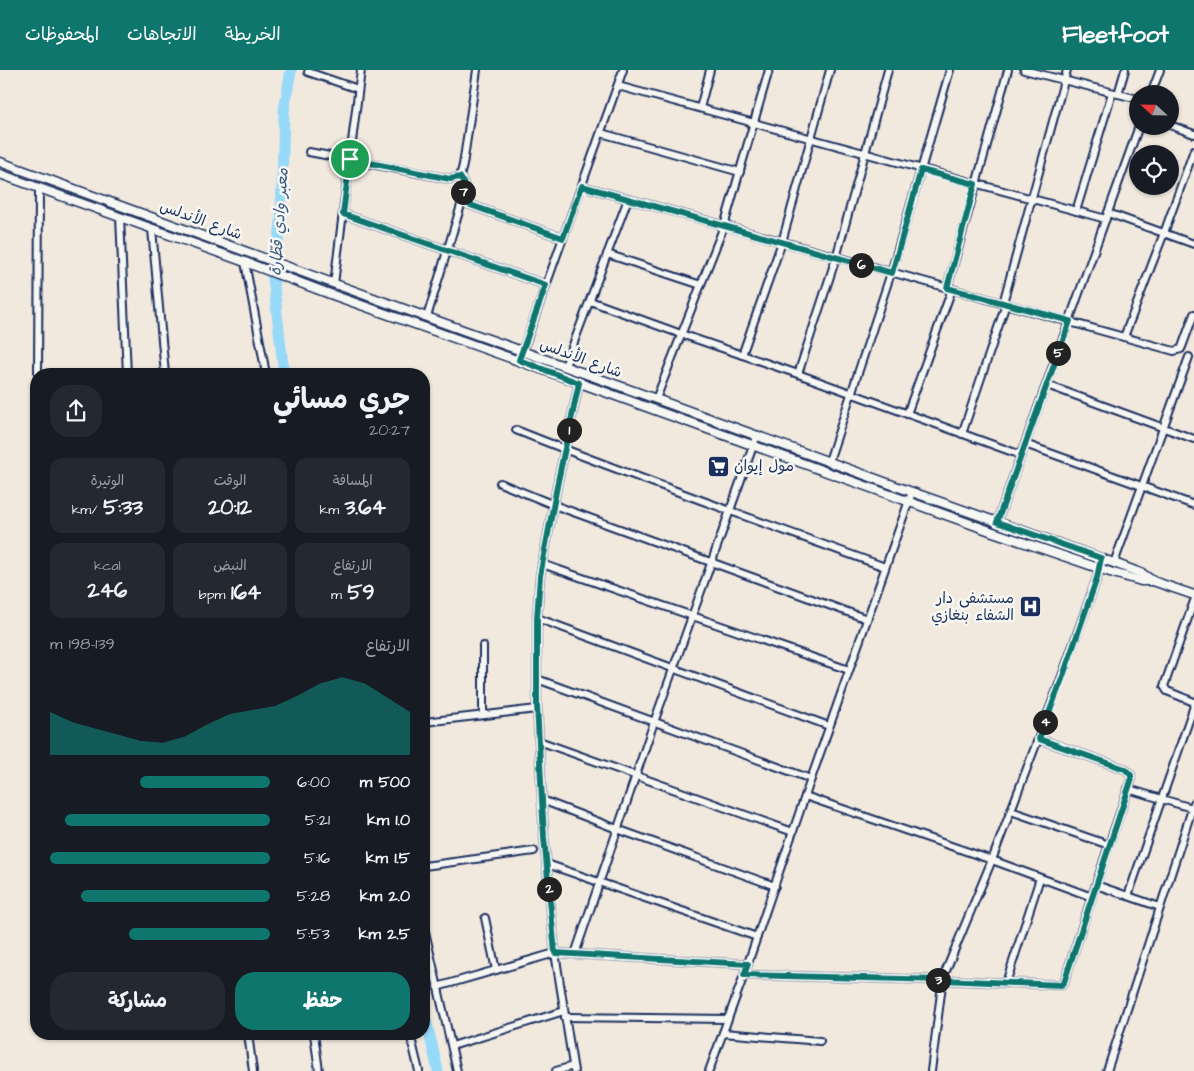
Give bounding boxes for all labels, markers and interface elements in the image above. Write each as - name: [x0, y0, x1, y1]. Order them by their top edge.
- text: Fleetfoot: [1062, 18, 1169, 52]
- text: المحفوظات: [25, 22, 99, 47]
- text: الاتجاهات: [127, 22, 197, 47]
- text: الخريطة: [225, 22, 281, 47]
- north arrow: [1129, 85, 1179, 135]
- map controls: [1129, 85, 1179, 195]
- pin: [329, 138, 371, 180]
- icon: arrive: [336, 145, 364, 173]
- button: locate: [1129, 145, 1179, 195]
- water label: معبر وادي قطّارة: [264, 167, 294, 277]
- pin: 7: [450, 180, 476, 204]
- text: 7: [459, 182, 468, 202]
- street label: شارع الأندلس: [157, 196, 245, 245]
- pin: 6: [848, 252, 874, 278]
- text: 6: [857, 255, 866, 275]
- street label: شارع الأندلس: [537, 334, 625, 383]
- pin: 5: [1046, 340, 1070, 366]
- text: 5: [1054, 343, 1063, 363]
- text: جري مسائي: [273, 380, 410, 419]
- button: share: [50, 385, 102, 437]
- pin: 1: [556, 418, 582, 442]
- text: 20:27: [369, 419, 410, 441]
- text: 1: [569, 420, 570, 440]
- supermarket icon: مول إيوان: [706, 454, 730, 478]
- place label: مول إيوان: [734, 456, 794, 477]
- text: الوتيرة: [90, 471, 124, 491]
- text: الوقت: [214, 471, 246, 491]
- text: المسافة: [333, 471, 373, 491]
- text: 5:33: [103, 493, 143, 522]
- text: 20:12: [208, 493, 252, 522]
- text: 3.64: [345, 493, 386, 522]
- text: /km: [72, 500, 103, 520]
- text: km: [320, 500, 345, 520]
- text: kcal: [94, 556, 121, 576]
- text: النبض: [213, 556, 247, 576]
- text: الارتفاع: [333, 556, 372, 576]
- text: 246: [88, 576, 127, 605]
- text: 164: [231, 578, 261, 607]
- text: 59: [348, 578, 374, 607]
- text: bpm: [199, 585, 231, 605]
- text: m: [331, 585, 348, 605]
- place label: مستشفى دار الشفاء بنغازي: [931, 588, 1014, 626]
- hospital icon: مستشفى دار الشفاء بنغازي: [1018, 595, 1042, 619]
- text: 139–198 m: [50, 633, 115, 655]
- text: الارتفاع: [365, 635, 410, 657]
- pin: 4: [1032, 710, 1058, 734]
- text: 4: [1041, 712, 1050, 732]
- text: 6:00: [297, 771, 330, 793]
- text: 500 m: [360, 771, 410, 793]
- text: 5:21: [305, 809, 330, 831]
- text: 1.0 km: [367, 809, 410, 831]
- text: 5:16: [304, 847, 330, 869]
- text: 1.5 km: [366, 847, 410, 869]
- pin: 2: [536, 876, 562, 902]
- text: 2: [545, 879, 554, 899]
- text: 5:28: [296, 885, 330, 907]
- text: 2.0 km: [360, 885, 410, 907]
- text: 5:53: [297, 923, 330, 945]
- text: 2.5 km: [359, 923, 410, 945]
- pin: 3: [926, 968, 950, 992]
- text: 3: [935, 970, 942, 990]
- button: مشاركة: [50, 972, 225, 1030]
- button: حفظ: [235, 972, 410, 1030]

